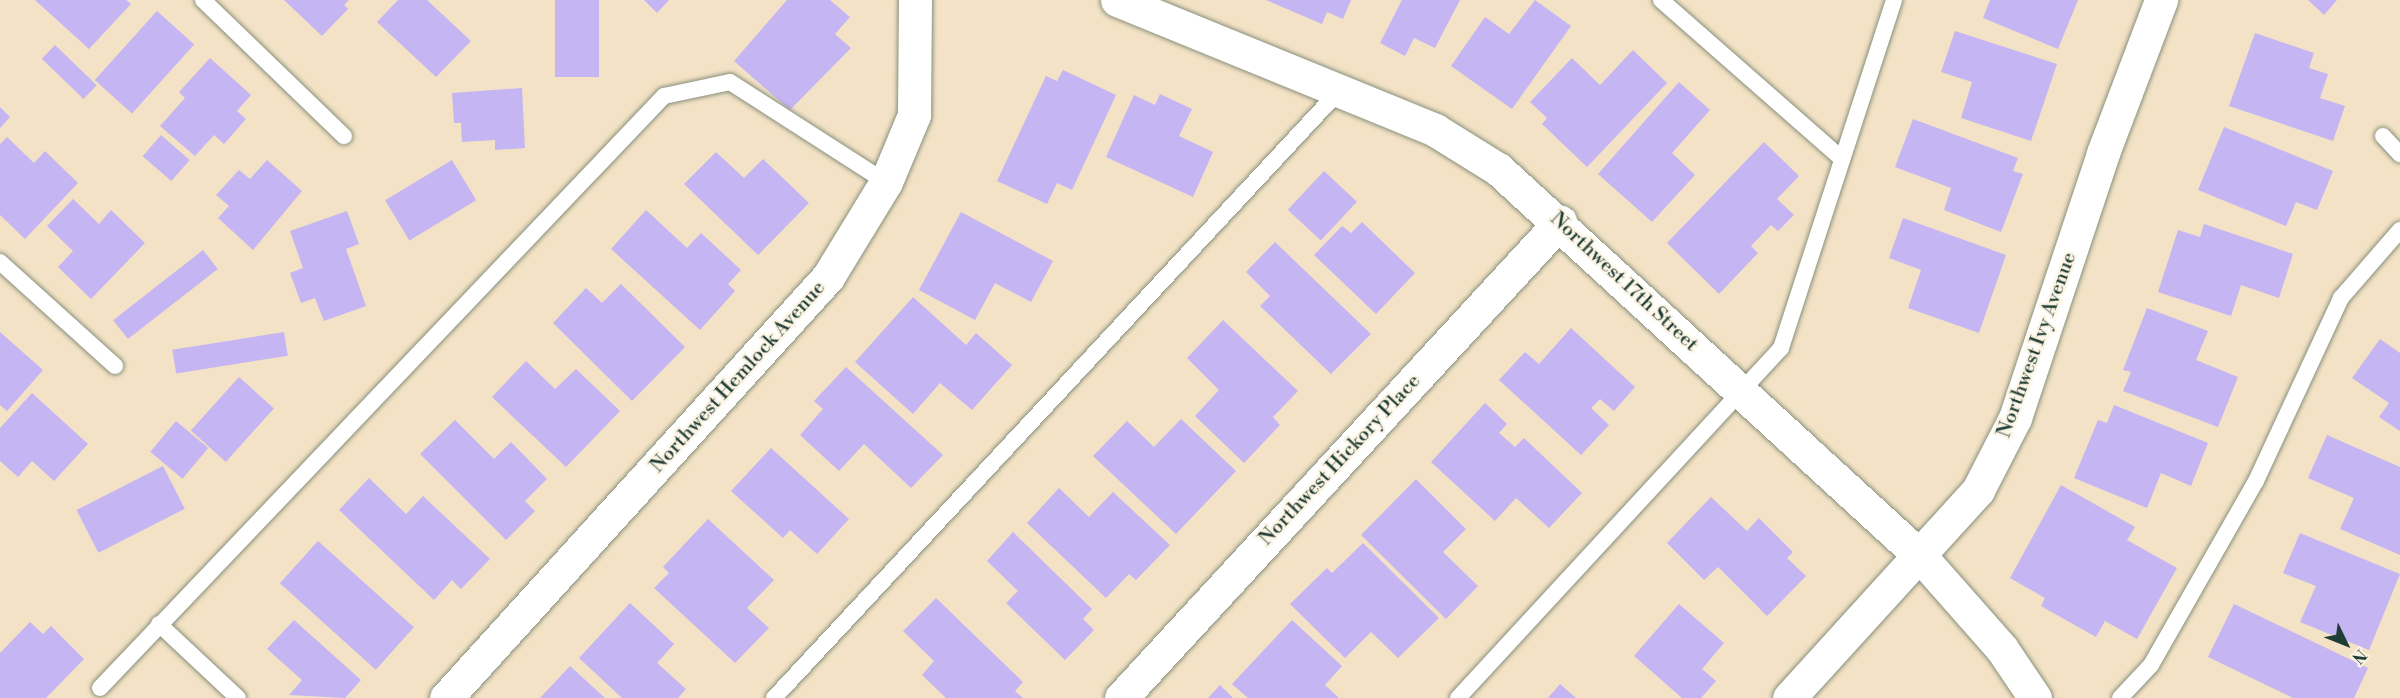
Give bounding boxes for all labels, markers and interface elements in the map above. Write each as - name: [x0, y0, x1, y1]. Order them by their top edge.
- street label: Northwest 17th Street: [1545, 207, 1703, 357]
- street label: Northwest Ivy Avenue: [1992, 249, 2082, 441]
- street label: Northwest Hemlock Avenue: [646, 276, 830, 478]
- street label: Northwest Hickory Place: [1254, 369, 1426, 551]
- north arrow: [2316, 614, 2376, 674]
- text: N: [2348, 645, 2371, 668]

